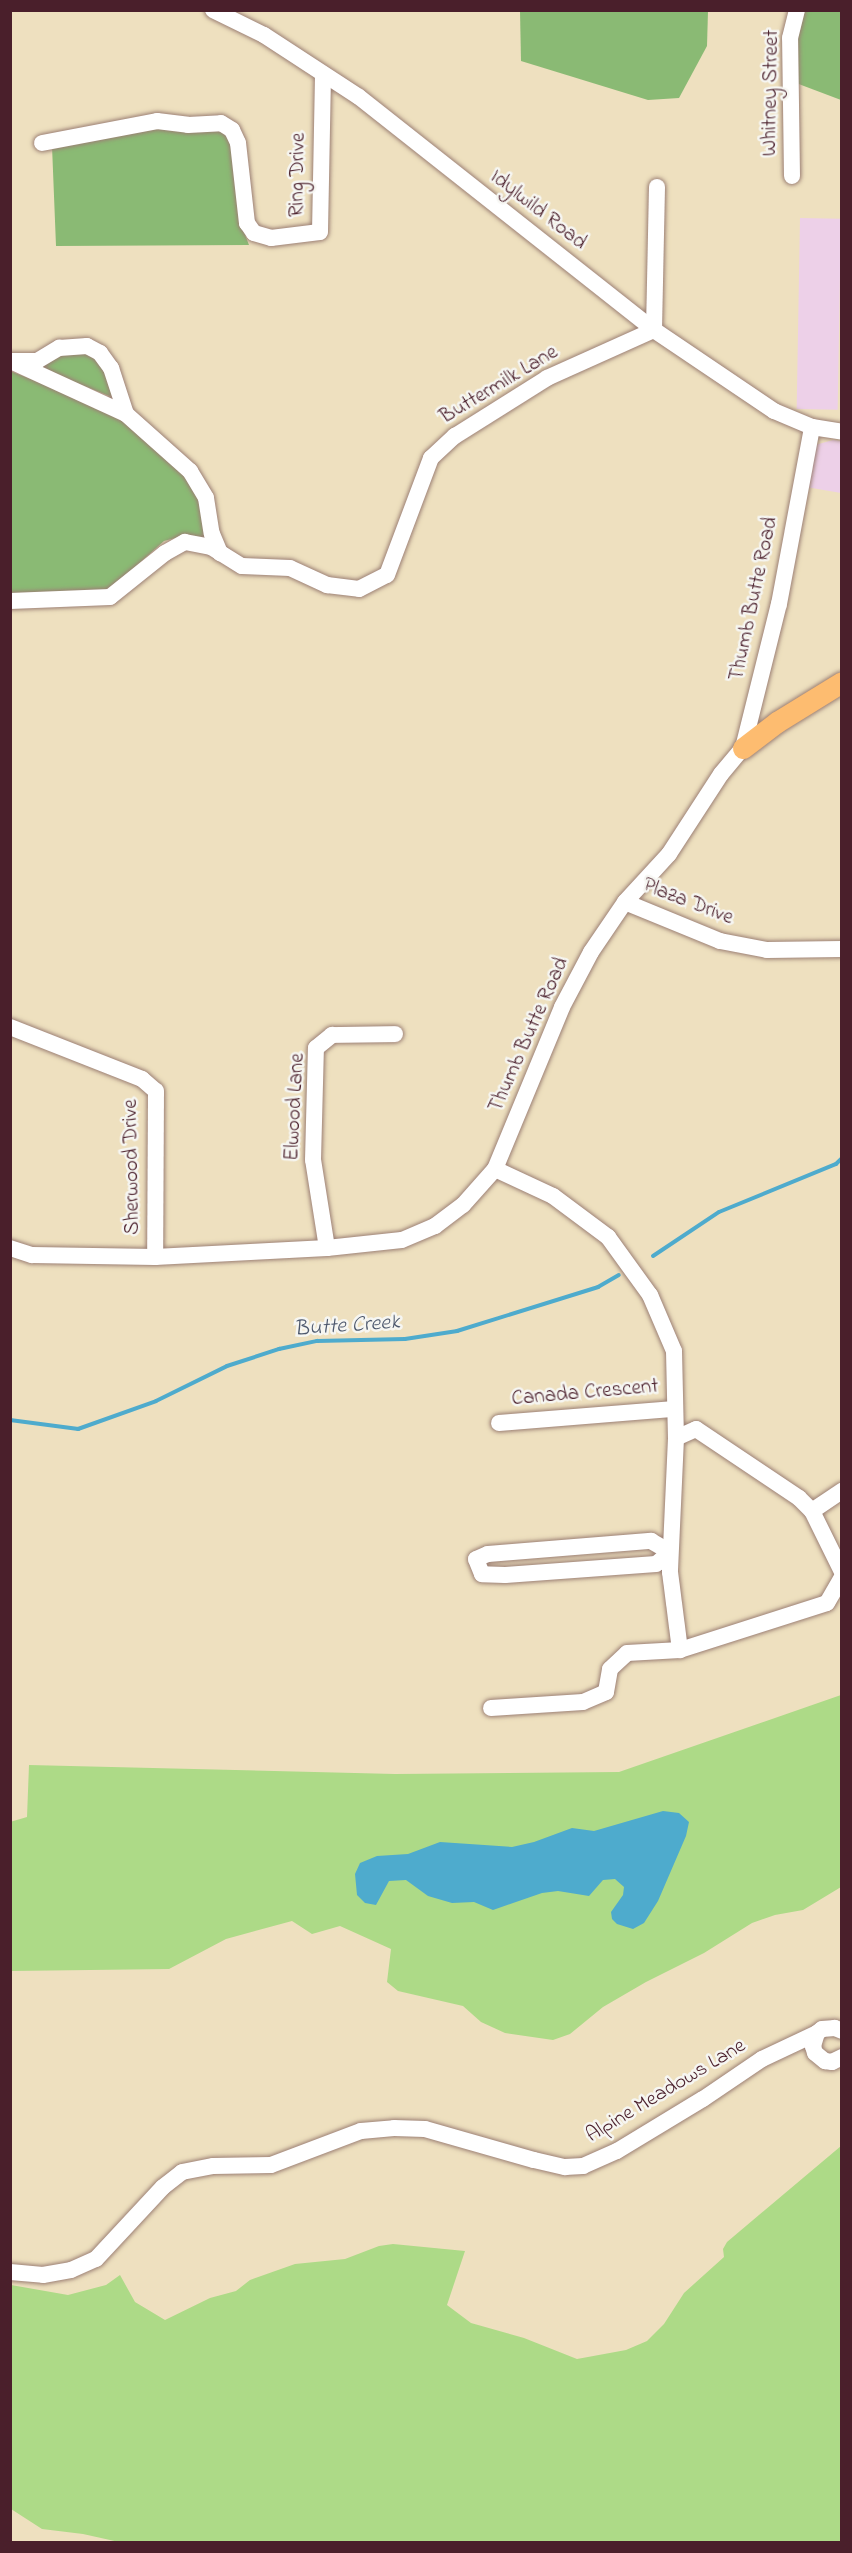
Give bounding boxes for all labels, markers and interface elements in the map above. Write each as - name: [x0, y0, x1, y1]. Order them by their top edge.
- street label: Whitney Street: [757, 29, 785, 157]
- street label: Ring Drive: [285, 133, 311, 217]
- street label: Idylwild Road: [485, 164, 591, 256]
- street label: Buttermilk Lane: [435, 340, 563, 430]
- street label: Thumb Butte Road: [724, 515, 784, 683]
- street label: Plaza Drive: [639, 873, 737, 931]
- street label: Thumb Butte Road: [484, 954, 574, 1116]
- street label: Elwood Lane: [280, 1053, 310, 1161]
- street label: Sherwood Drive: [118, 1099, 146, 1235]
- water label: Butte Creek: [293, 1310, 401, 1344]
- street label: Canada Crescent: [511, 1374, 659, 1412]
- street label: Alpine Meadows Lane: [582, 2033, 750, 2149]

